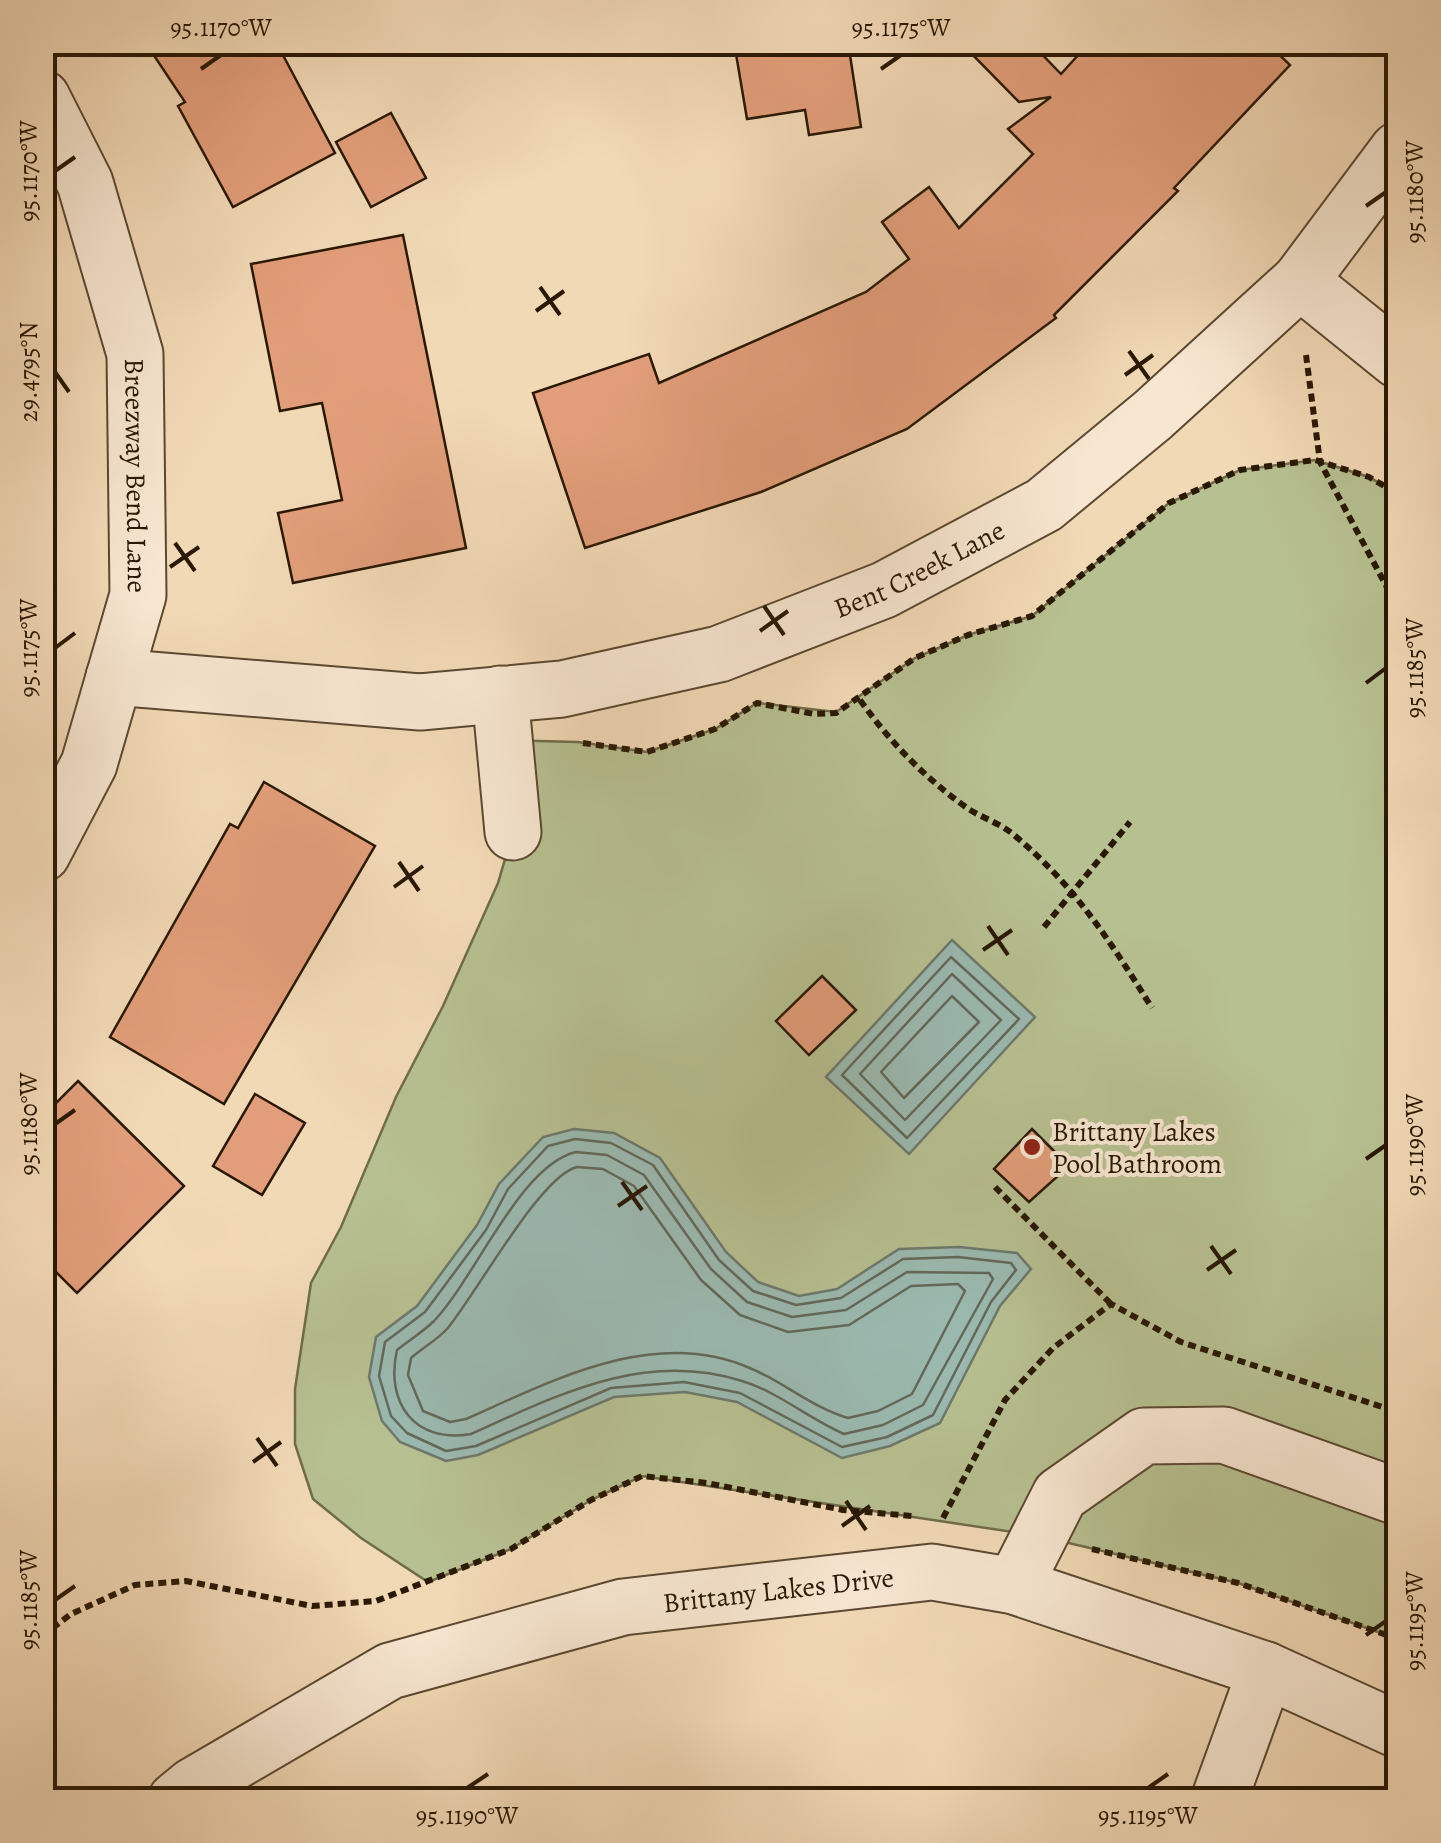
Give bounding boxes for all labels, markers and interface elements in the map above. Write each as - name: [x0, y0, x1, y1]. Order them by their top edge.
- text: 95.1170°W: [170, 11, 272, 45]
- text: 95.1175°W: [852, 11, 951, 45]
- text: 95.1170°W: [12, 120, 46, 222]
- text: 95.1180°W: [1398, 140, 1432, 244]
- text: 29.4795°N: [12, 322, 46, 422]
- street label: Breezway Bend Lane: [115, 358, 156, 593]
- street label: Bent Creek Lane: [828, 511, 1011, 628]
- text: 95.1175°W: [12, 598, 46, 697]
- text: 95.1185°W: [1398, 617, 1432, 718]
- text: 95.1180°W: [12, 1072, 46, 1176]
- text: 95.1190°W: [1398, 1093, 1432, 1196]
- place label: Brittany Lakes Pool Bathroom: [1052, 1113, 1222, 1183]
- marker: Brittany Lakes Pool Bathroom: [1021, 1136, 1043, 1158]
- text: 95.1185°W: [12, 1549, 46, 1650]
- street label: Brittany Lakes Drive: [661, 1558, 896, 1622]
- text: 95.1195°W: [1398, 1570, 1432, 1671]
- text: 95.1190°W: [416, 1799, 519, 1833]
- text: 95.1195°W: [1098, 1799, 1199, 1833]

